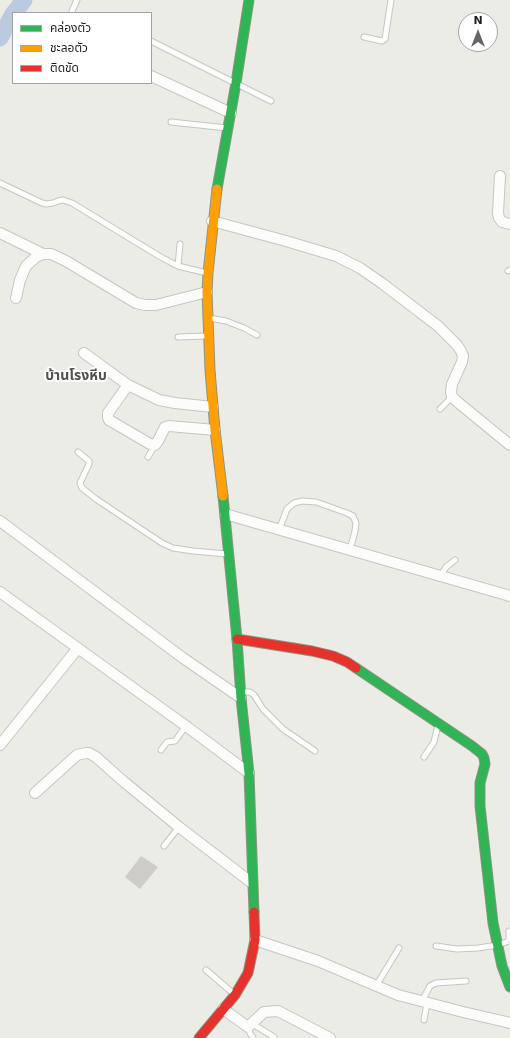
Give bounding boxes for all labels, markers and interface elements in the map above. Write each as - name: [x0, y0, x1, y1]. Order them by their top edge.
- legend: [12, 12, 152, 84]
- north arrow: [458, 12, 498, 52]
- text: N: [473, 14, 483, 27]
- text: คล่องตัว: [50, 21, 91, 35]
- text: ชะลอตัว: [50, 41, 88, 55]
- text: ติดขัด: [50, 61, 79, 75]
- district label: บ้านโรงหีบ: [45, 368, 107, 384]

